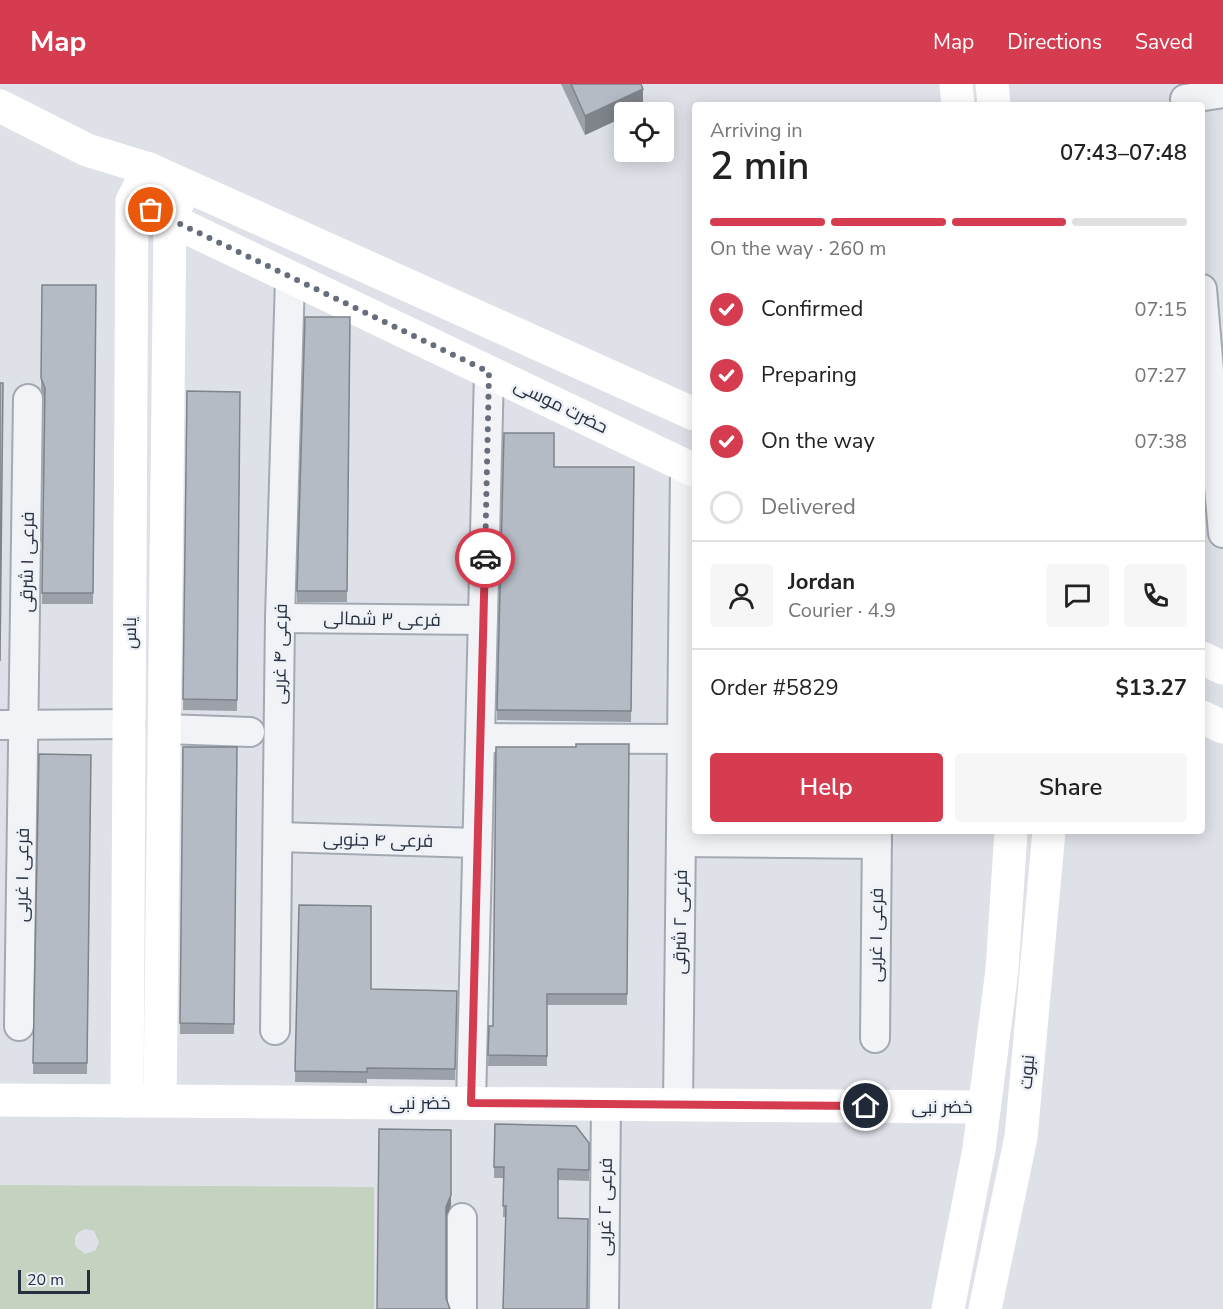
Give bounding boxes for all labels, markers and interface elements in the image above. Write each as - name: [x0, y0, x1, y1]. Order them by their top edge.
- text: Map: [30, 23, 86, 61]
- text: Map: [933, 28, 974, 56]
- text: Directions: [1007, 28, 1102, 56]
- text: Saved: [1135, 28, 1193, 56]
- map controls: [614, 102, 674, 162]
- button: locate: [614, 102, 674, 162]
- text: Arriving in: [710, 117, 803, 144]
- text: 07:43–07:48: [1060, 138, 1187, 168]
- text: 2 min: [710, 140, 809, 193]
- pin: [125, 184, 176, 235]
- icon: bag: [134, 193, 167, 226]
- text: On the way · 260 m: [710, 235, 886, 262]
- icon: check: [710, 293, 743, 326]
- text: Confirmed: [761, 294, 863, 324]
- text: 07:15: [1134, 296, 1187, 323]
- icon: check: [710, 359, 743, 392]
- text: Preparing: [761, 360, 857, 390]
- text: 07:27: [1134, 362, 1187, 389]
- street label: حضرت موسی: [510, 373, 612, 439]
- icon: check: [710, 425, 743, 458]
- text: On the way: [761, 426, 875, 456]
- text: 07:38: [1134, 428, 1187, 455]
- text: Delivered: [761, 492, 856, 522]
- street label: فرعی ۱ شرقی: [14, 511, 40, 613]
- courier: [455, 528, 515, 588]
- icon: car: [469, 542, 502, 575]
- button: person: [710, 564, 773, 627]
- button: chat: [1046, 564, 1109, 627]
- button: phone: [1124, 564, 1187, 627]
- text: Jordan: [788, 567, 855, 597]
- text: Courier · 4.9: [788, 597, 896, 624]
- street label: فرعی ۴ غربی: [267, 603, 293, 705]
- street label: فرعی ۳ شمالی: [323, 606, 441, 632]
- street label: یاس: [118, 617, 142, 649]
- text: Order #5829: [710, 673, 839, 703]
- text: $13.27: [1116, 673, 1187, 703]
- button: Help: [710, 753, 943, 822]
- button: Share: [955, 753, 1187, 822]
- street label: فرعی ۴ جنوبی: [323, 827, 433, 853]
- street label: فرعی ۱ غربی: [9, 828, 35, 922]
- street label: فرعی ۲ شرقی: [667, 869, 693, 975]
- street label: فرعی ۱ غربی: [863, 888, 889, 982]
- street label: نبوت: [1014, 1054, 1040, 1090]
- pin: [840, 1080, 891, 1131]
- icon: home: [849, 1089, 882, 1122]
- street label: خضر نبی: [390, 1091, 450, 1115]
- street label: خضر نبی: [912, 1095, 972, 1119]
- street label: فرعی ۲ غربی: [592, 1158, 618, 1256]
- scale bar: [18, 1267, 90, 1294]
- text: 20 m: [27, 1269, 64, 1291]

